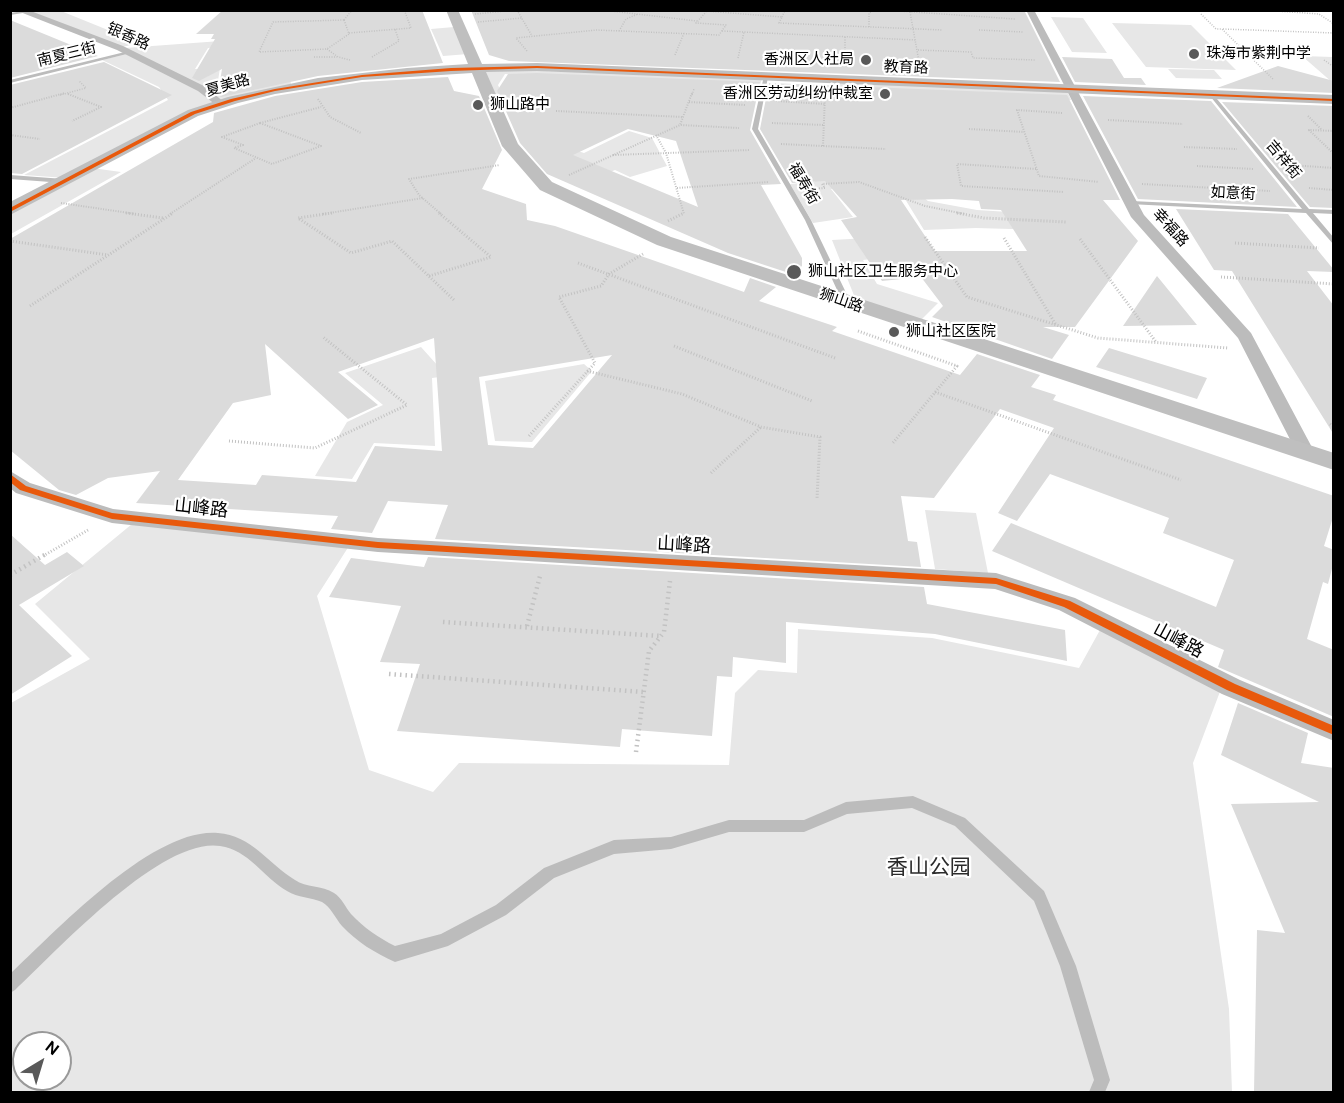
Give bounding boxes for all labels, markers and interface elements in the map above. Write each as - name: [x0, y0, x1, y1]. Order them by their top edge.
- street label: 银香路: [104, 20, 152, 54]
- street label: 南夏三街: [36, 39, 98, 71]
- place label: 珠海市紫荆中学: [1206, 45, 1311, 63]
- marker: 珠海市紫荆中学: [1187, 47, 1201, 61]
- place label: 香洲区人社局: [764, 51, 854, 69]
- marker: 香洲区人社局: [859, 53, 873, 67]
- street label: 教育路: [883, 58, 929, 78]
- street label: 夏美路: [204, 71, 252, 101]
- place label: 香洲区劳动纠纷仲裁室: [723, 85, 873, 103]
- marker: 香洲区劳动纠纷仲裁室: [878, 87, 892, 101]
- place label: 狮山路中: [490, 96, 550, 114]
- marker: 狮山路中: [471, 98, 485, 112]
- street label: 吉祥街: [1262, 137, 1304, 183]
- street label: 福寿街: [784, 160, 822, 208]
- street label: 如意街: [1210, 184, 1256, 204]
- street label: 幸福路: [1148, 205, 1192, 251]
- marker: 狮山社区卫生服务中心: [785, 263, 803, 281]
- place label: 狮山社区卫生服务中心: [808, 263, 958, 281]
- street label: 狮山路: [817, 285, 865, 317]
- place label: 狮山社区医院: [906, 323, 996, 341]
- marker: 狮山社区医院: [887, 325, 901, 339]
- street label: 山峰路: [173, 495, 229, 523]
- street label: 山峰路: [656, 534, 712, 558]
- street label: 山峰路: [1149, 619, 1207, 663]
- park label: 香山公园: [887, 855, 971, 881]
- north arrow: [12, 1031, 72, 1091]
- text: N: [41, 1036, 63, 1060]

